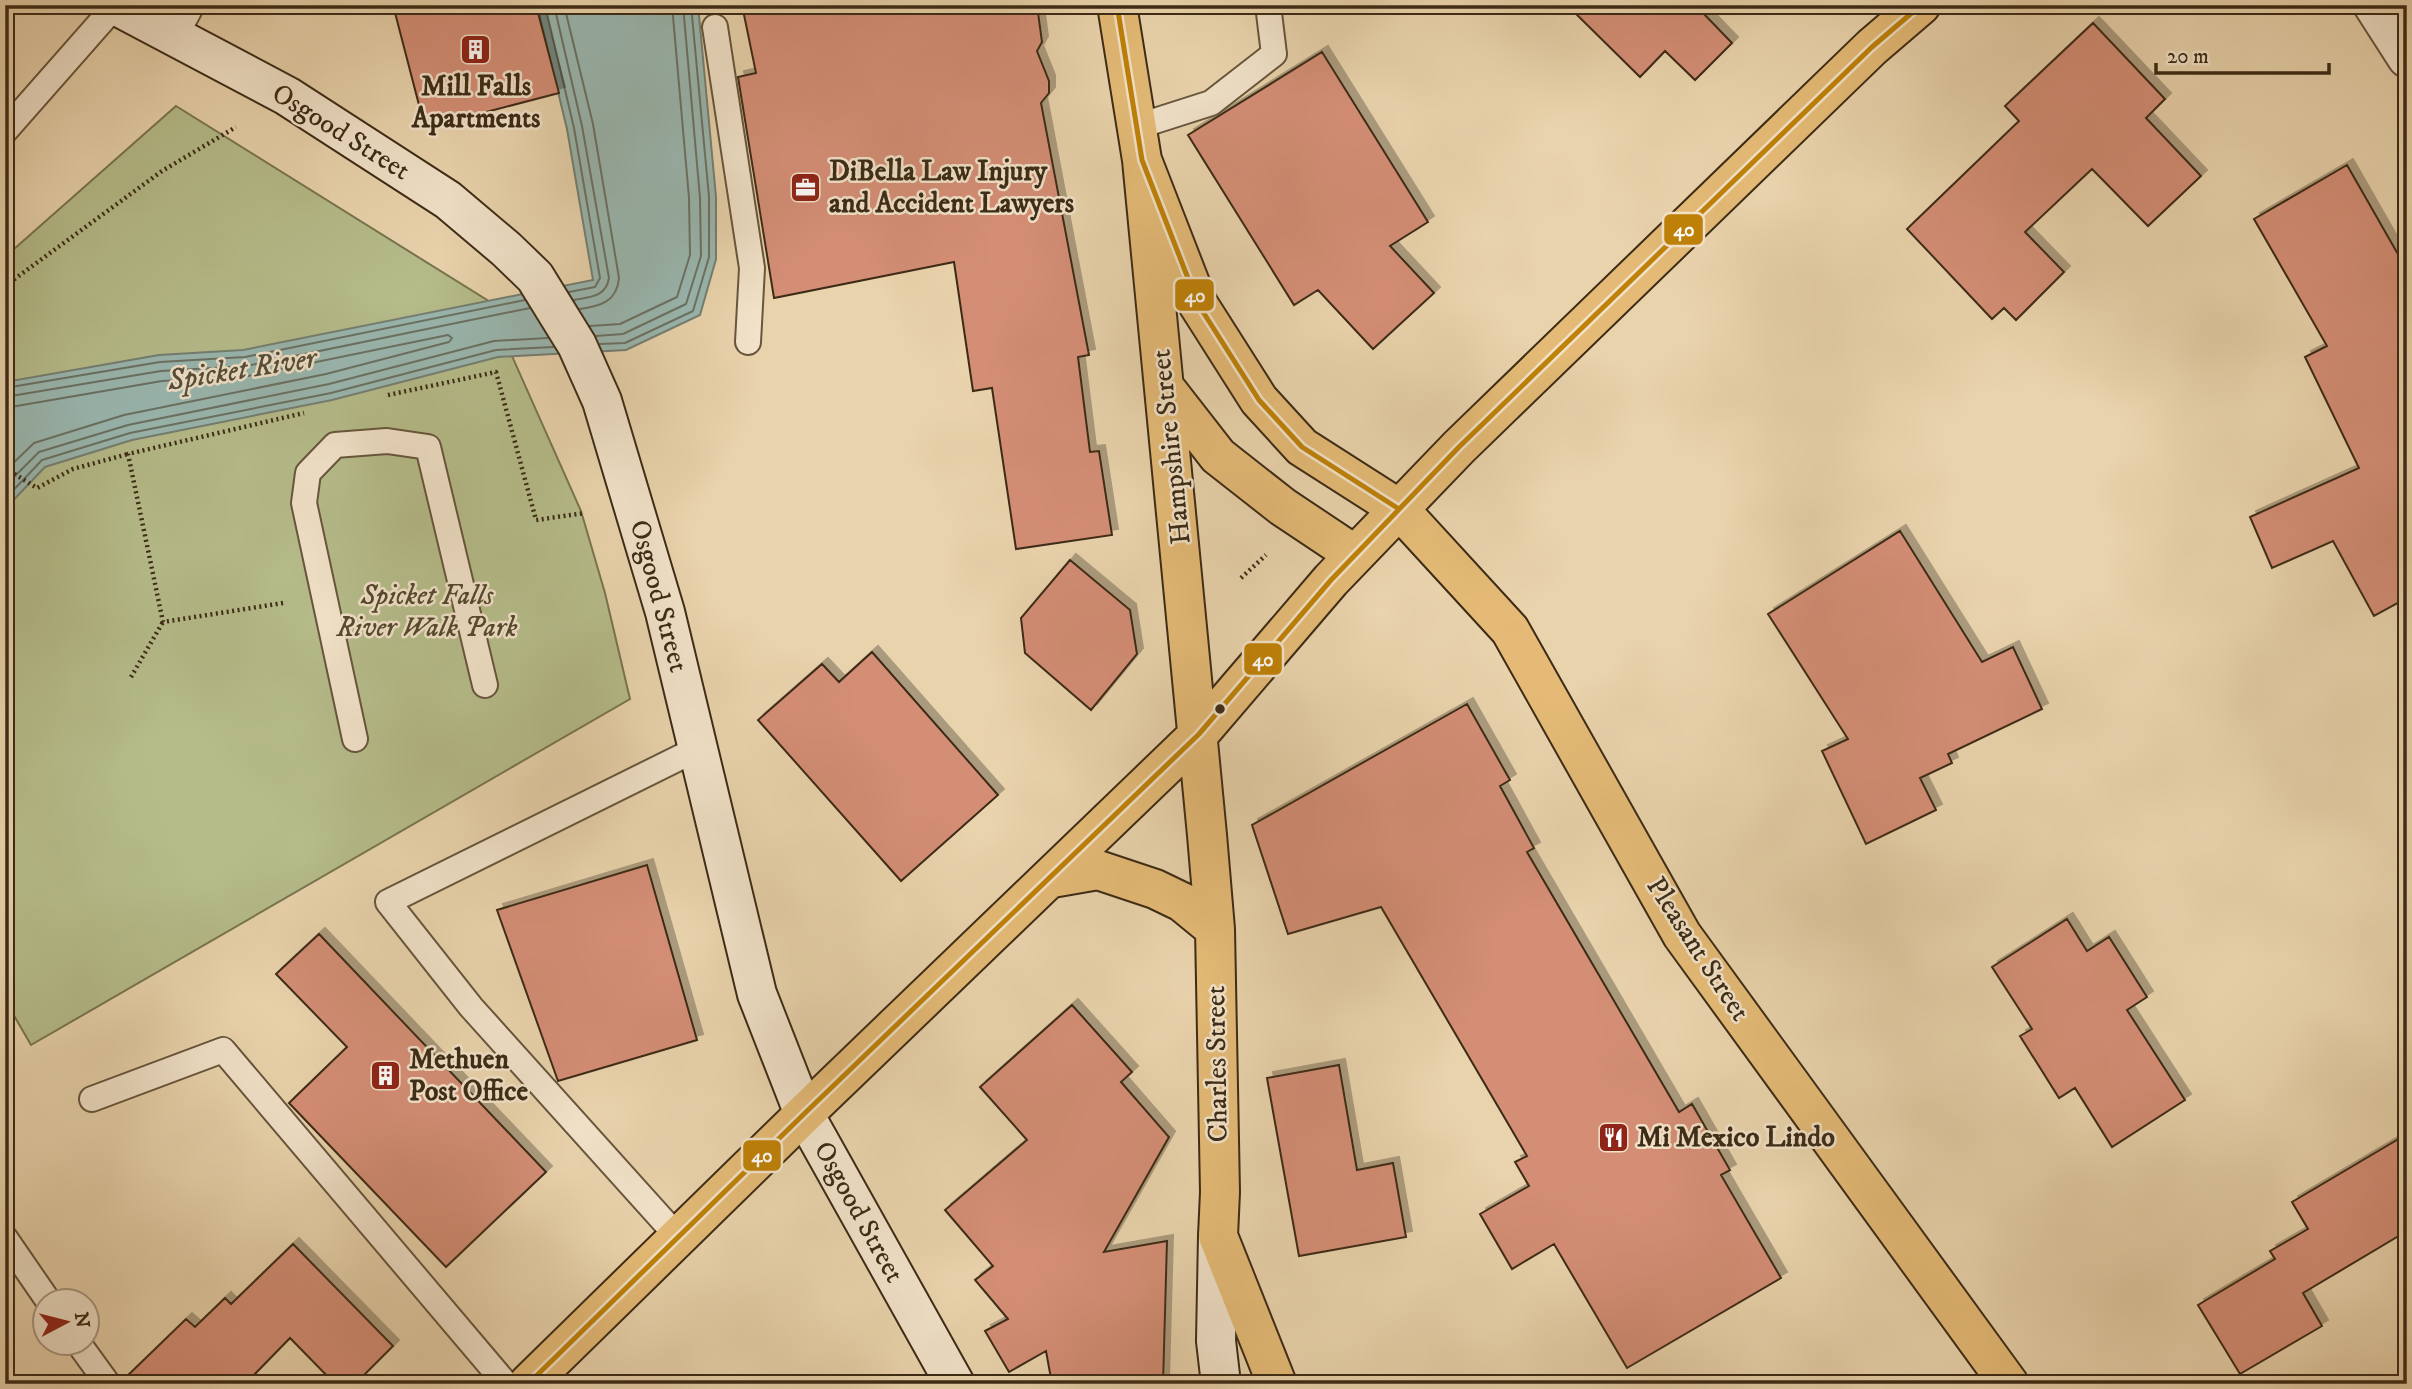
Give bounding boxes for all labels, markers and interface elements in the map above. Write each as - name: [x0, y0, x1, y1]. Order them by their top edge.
- building icon: Mill Falls Apartments: [459, 32, 493, 66]
- scale bar: [2156, 32, 2330, 76]
- text: 20 m: [2167, 44, 2209, 70]
- place label: Mill Falls Apartments: [411, 69, 541, 136]
- street label: Osgood Street: [265, 76, 417, 188]
- place label: DiBella Law Injury and Accident Lawyers: [829, 154, 1075, 221]
- office icon: DiBella Law Injury and Accident Lawyers: [789, 170, 823, 204]
- line badge: 40: [1663, 213, 1704, 246]
- text: 40: [1673, 219, 1695, 242]
- line badge: 40: [1174, 278, 1215, 312]
- text: 40: [1184, 285, 1206, 308]
- water label: Spicket River: [164, 340, 321, 400]
- street label: Hampshire Street: [1143, 348, 1199, 546]
- street label: Osgood Street: [622, 516, 696, 676]
- park label: Spicket Falls River Walk Park: [336, 578, 518, 645]
- line badge: 40: [1243, 642, 1283, 676]
- text: 40: [1252, 649, 1274, 672]
- unlabelled marker: [1213, 702, 1227, 716]
- street label: Pleasant Street: [1638, 870, 1758, 1028]
- street label: Charles Street: [1198, 985, 1236, 1143]
- place label: Methuen Post Office: [409, 1042, 528, 1109]
- building icon: Methuen Post Office: [369, 1058, 403, 1092]
- restaurant icon: Mi Mexico Lindo: [1597, 1120, 1631, 1154]
- place label: Mi Mexico Lindo: [1637, 1120, 1835, 1155]
- street label: Osgood Street: [806, 1135, 912, 1289]
- line badge: 40: [742, 1139, 782, 1172]
- text: 40: [751, 1145, 773, 1168]
- north arrow: [32, 1288, 102, 1358]
- text: N: [69, 1311, 94, 1330]

